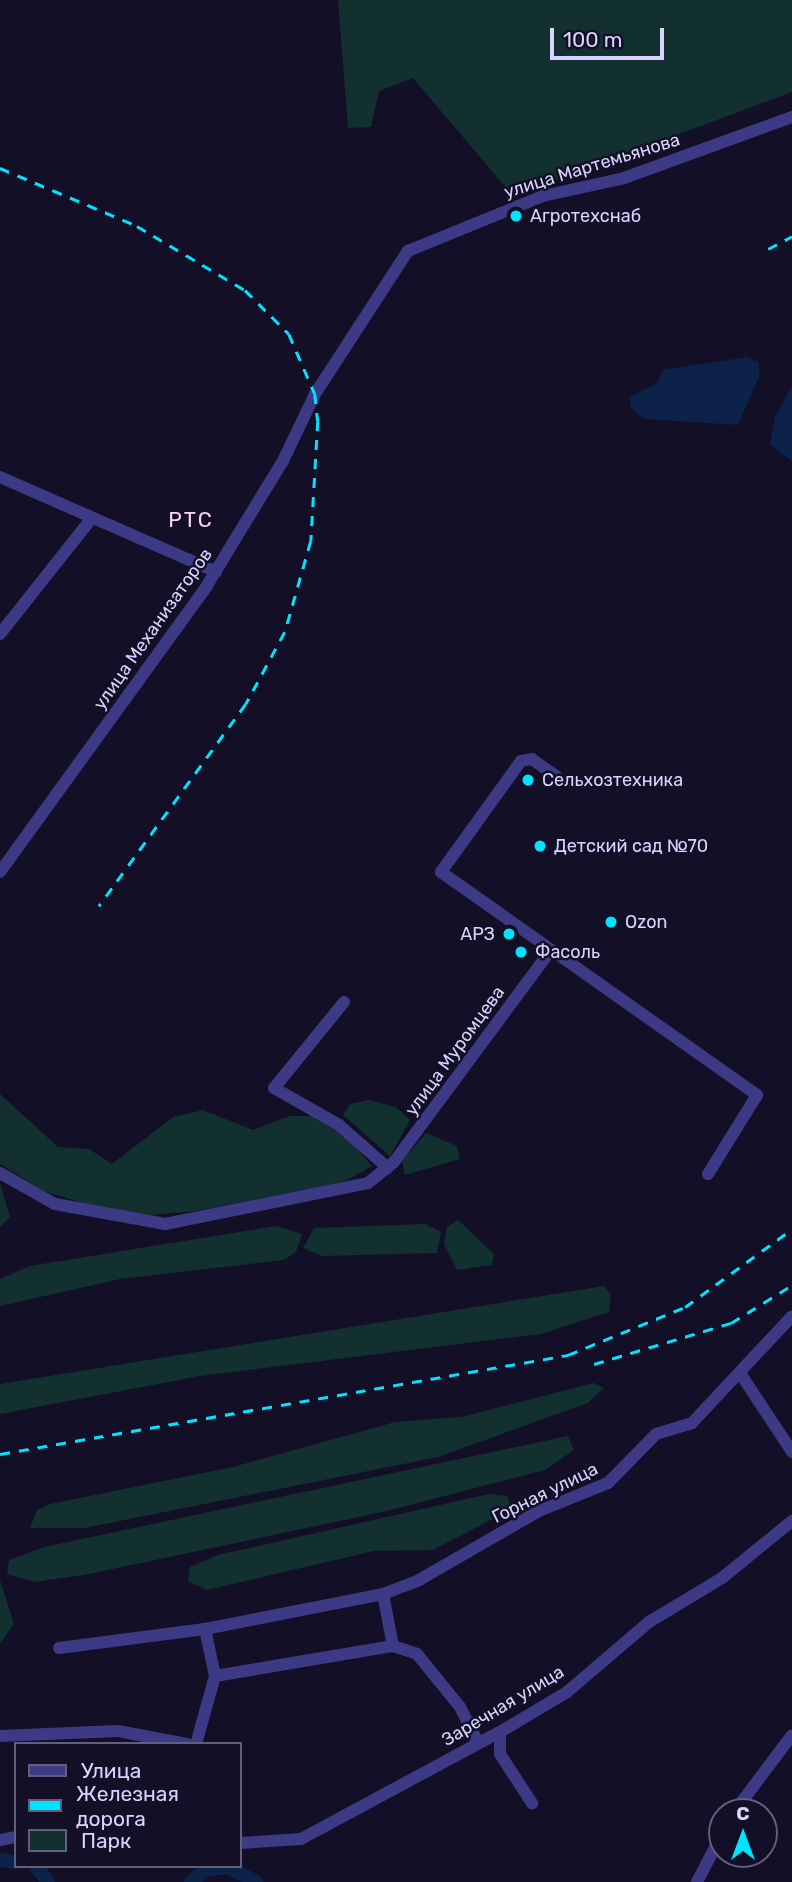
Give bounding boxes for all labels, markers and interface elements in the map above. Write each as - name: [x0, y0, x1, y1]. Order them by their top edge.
- scale bar: [554, 14, 668, 58]
- text: 100 m: [563, 27, 622, 52]
- street label: улица Мартемьянова: [501, 129, 683, 203]
- place label: Агротехснаб: [530, 205, 641, 227]
- marker: Агротехснаб: [508, 208, 524, 224]
- district label: РТС: [169, 507, 213, 533]
- street label: улица Механизаторов: [89, 544, 217, 714]
- place label: Сельхозтехника: [542, 769, 683, 791]
- marker: Сельхозтехника: [520, 772, 536, 788]
- place label: Детский сад №70: [554, 835, 708, 857]
- marker: Детский сад №70: [532, 838, 548, 854]
- place label: Ozon: [625, 911, 667, 933]
- marker: Ozon: [603, 914, 619, 930]
- place label: АРЗ: [460, 923, 495, 945]
- marker: АРЗ: [501, 926, 517, 942]
- place label: Фасоль: [535, 941, 600, 963]
- marker: Фасоль: [513, 944, 529, 960]
- street label: улица Муромцева: [401, 982, 509, 1120]
- street label: Горная улица: [489, 1458, 601, 1528]
- street label: Заречная улица: [438, 1661, 568, 1751]
- legend: [14, 1742, 242, 1868]
- text: Улица: [81, 1758, 141, 1783]
- text: Железная дорога: [76, 1781, 179, 1831]
- north arrow: [708, 1798, 778, 1868]
- text: С: [736, 1802, 750, 1825]
- text: Парк: [81, 1828, 131, 1853]

